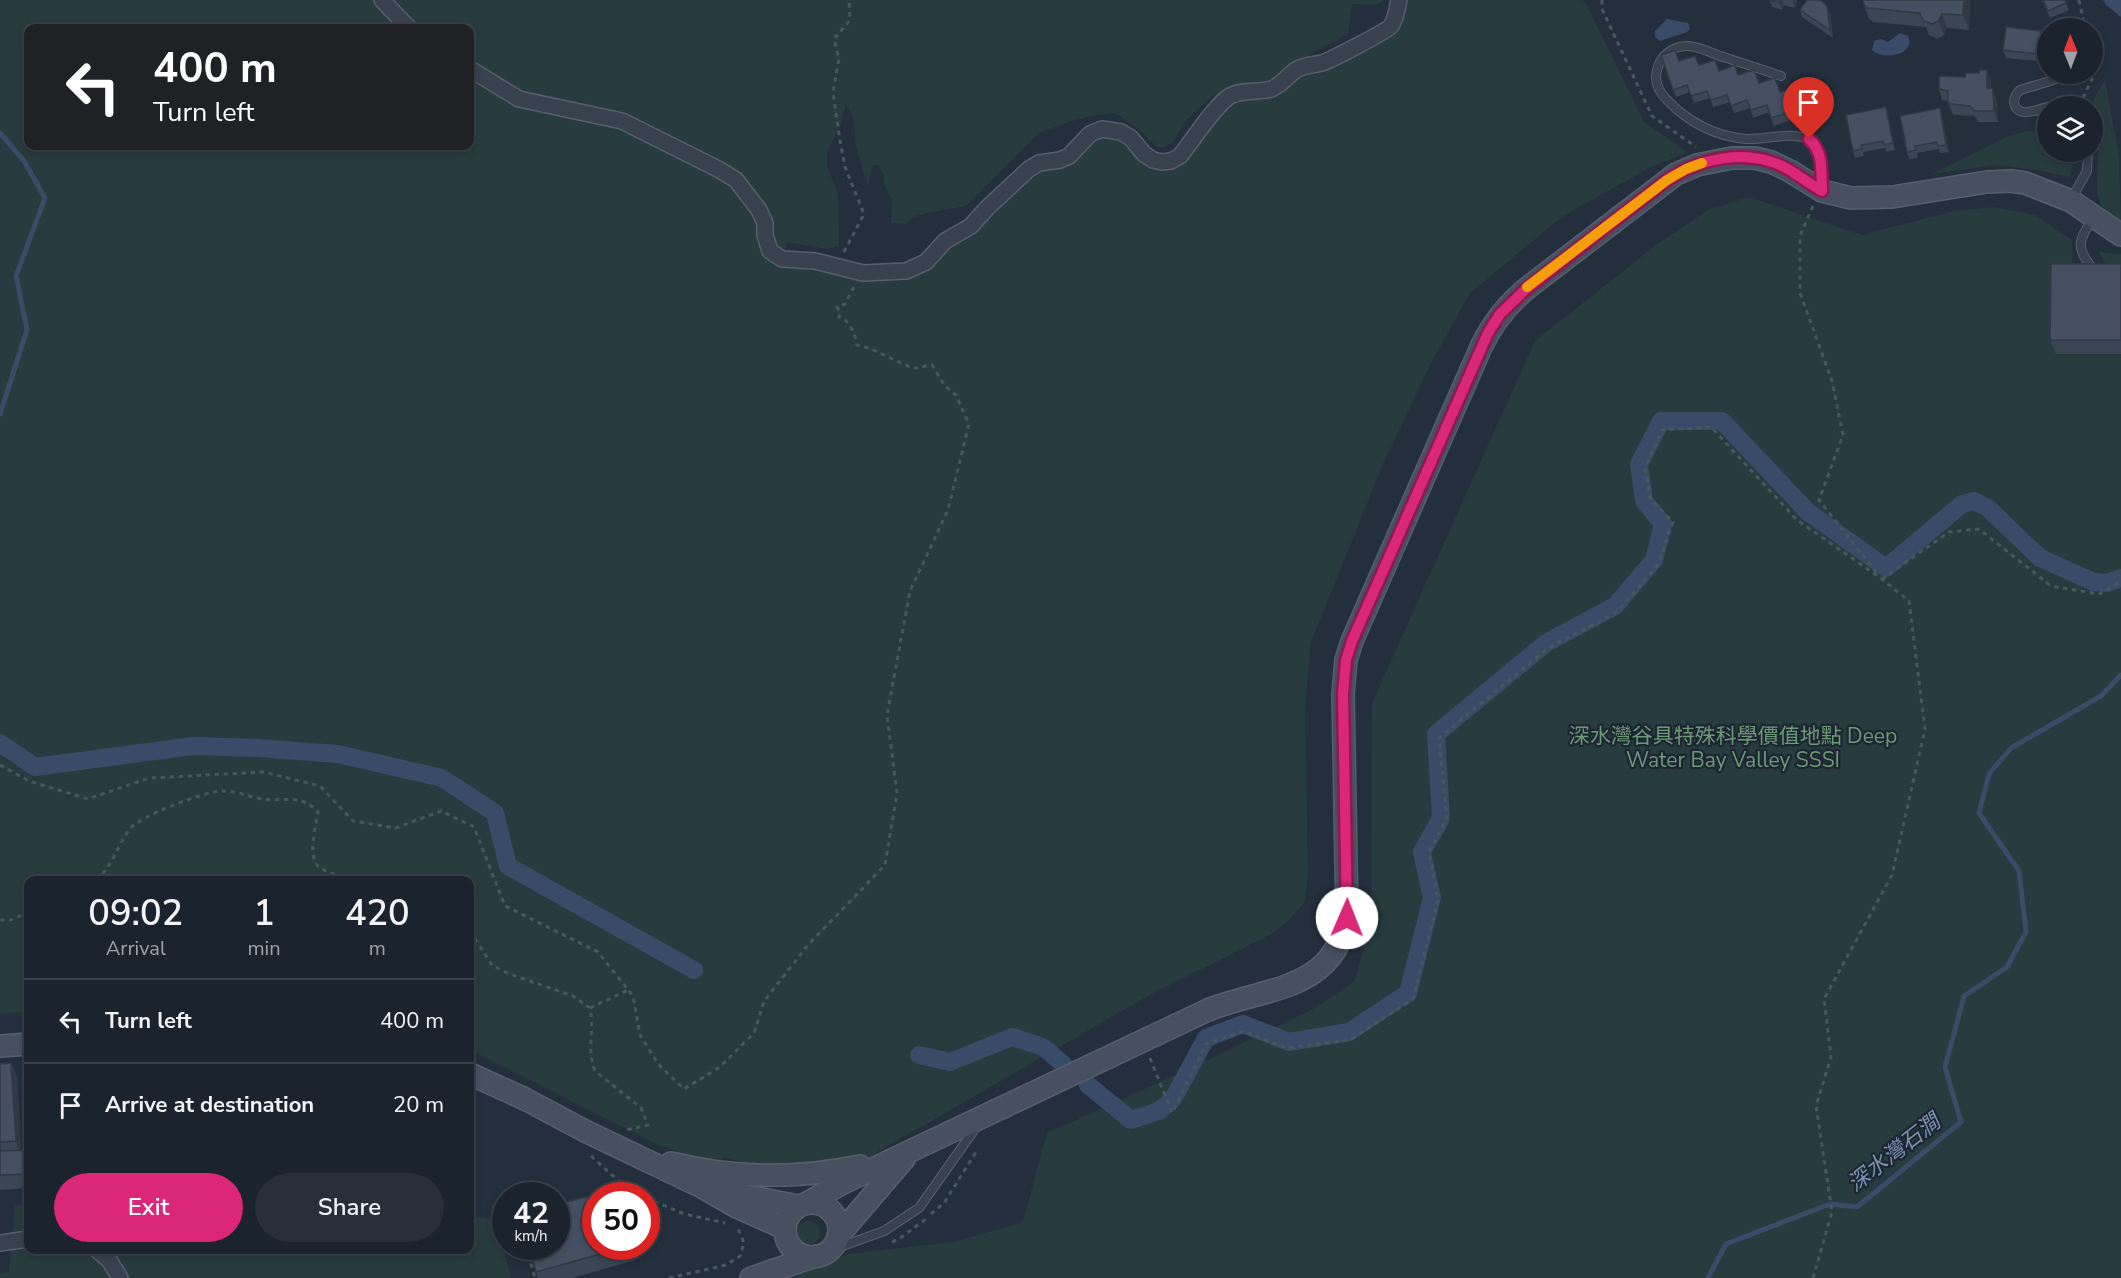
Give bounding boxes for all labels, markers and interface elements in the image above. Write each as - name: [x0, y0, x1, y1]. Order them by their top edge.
- north arrow: [2037, 18, 2103, 84]
- map controls: [2037, 18, 2103, 162]
- text: 400 m: [153, 40, 277, 97]
- icon: left: [54, 48, 132, 126]
- pin: [1783, 77, 1834, 139]
- icon: arrive: [1792, 86, 1825, 119]
- text: Turn left: [153, 94, 254, 131]
- button: layers: [2037, 96, 2103, 162]
- park label: 深水灣谷具特殊科學價值地點 Deep Water Bay Valley SSSI: [1569, 722, 1897, 774]
- position arrow: [1315, 886, 1379, 950]
- text: 09:02: [88, 889, 183, 938]
- text: 1: [253, 889, 275, 938]
- text: 420: [345, 889, 410, 938]
- text: Arrival: [106, 935, 166, 962]
- text: min: [248, 935, 281, 962]
- text: m: [369, 935, 386, 962]
- icon: left: [54, 1005, 87, 1038]
- text: Turn left: [105, 1006, 192, 1036]
- text: 400 m: [380, 1006, 444, 1036]
- icon: arrive: [54, 1089, 87, 1122]
- text: Arrive at destination: [105, 1090, 314, 1120]
- text: 20 m: [393, 1090, 444, 1120]
- water label: 深水灣石澗: [1841, 1105, 1949, 1199]
- button: Exit: [54, 1173, 243, 1242]
- button: Share: [255, 1173, 444, 1242]
- speed limit sign: 50: [582, 1182, 660, 1260]
- text: 42: [513, 1193, 549, 1234]
- text: km/h: [514, 1226, 548, 1246]

